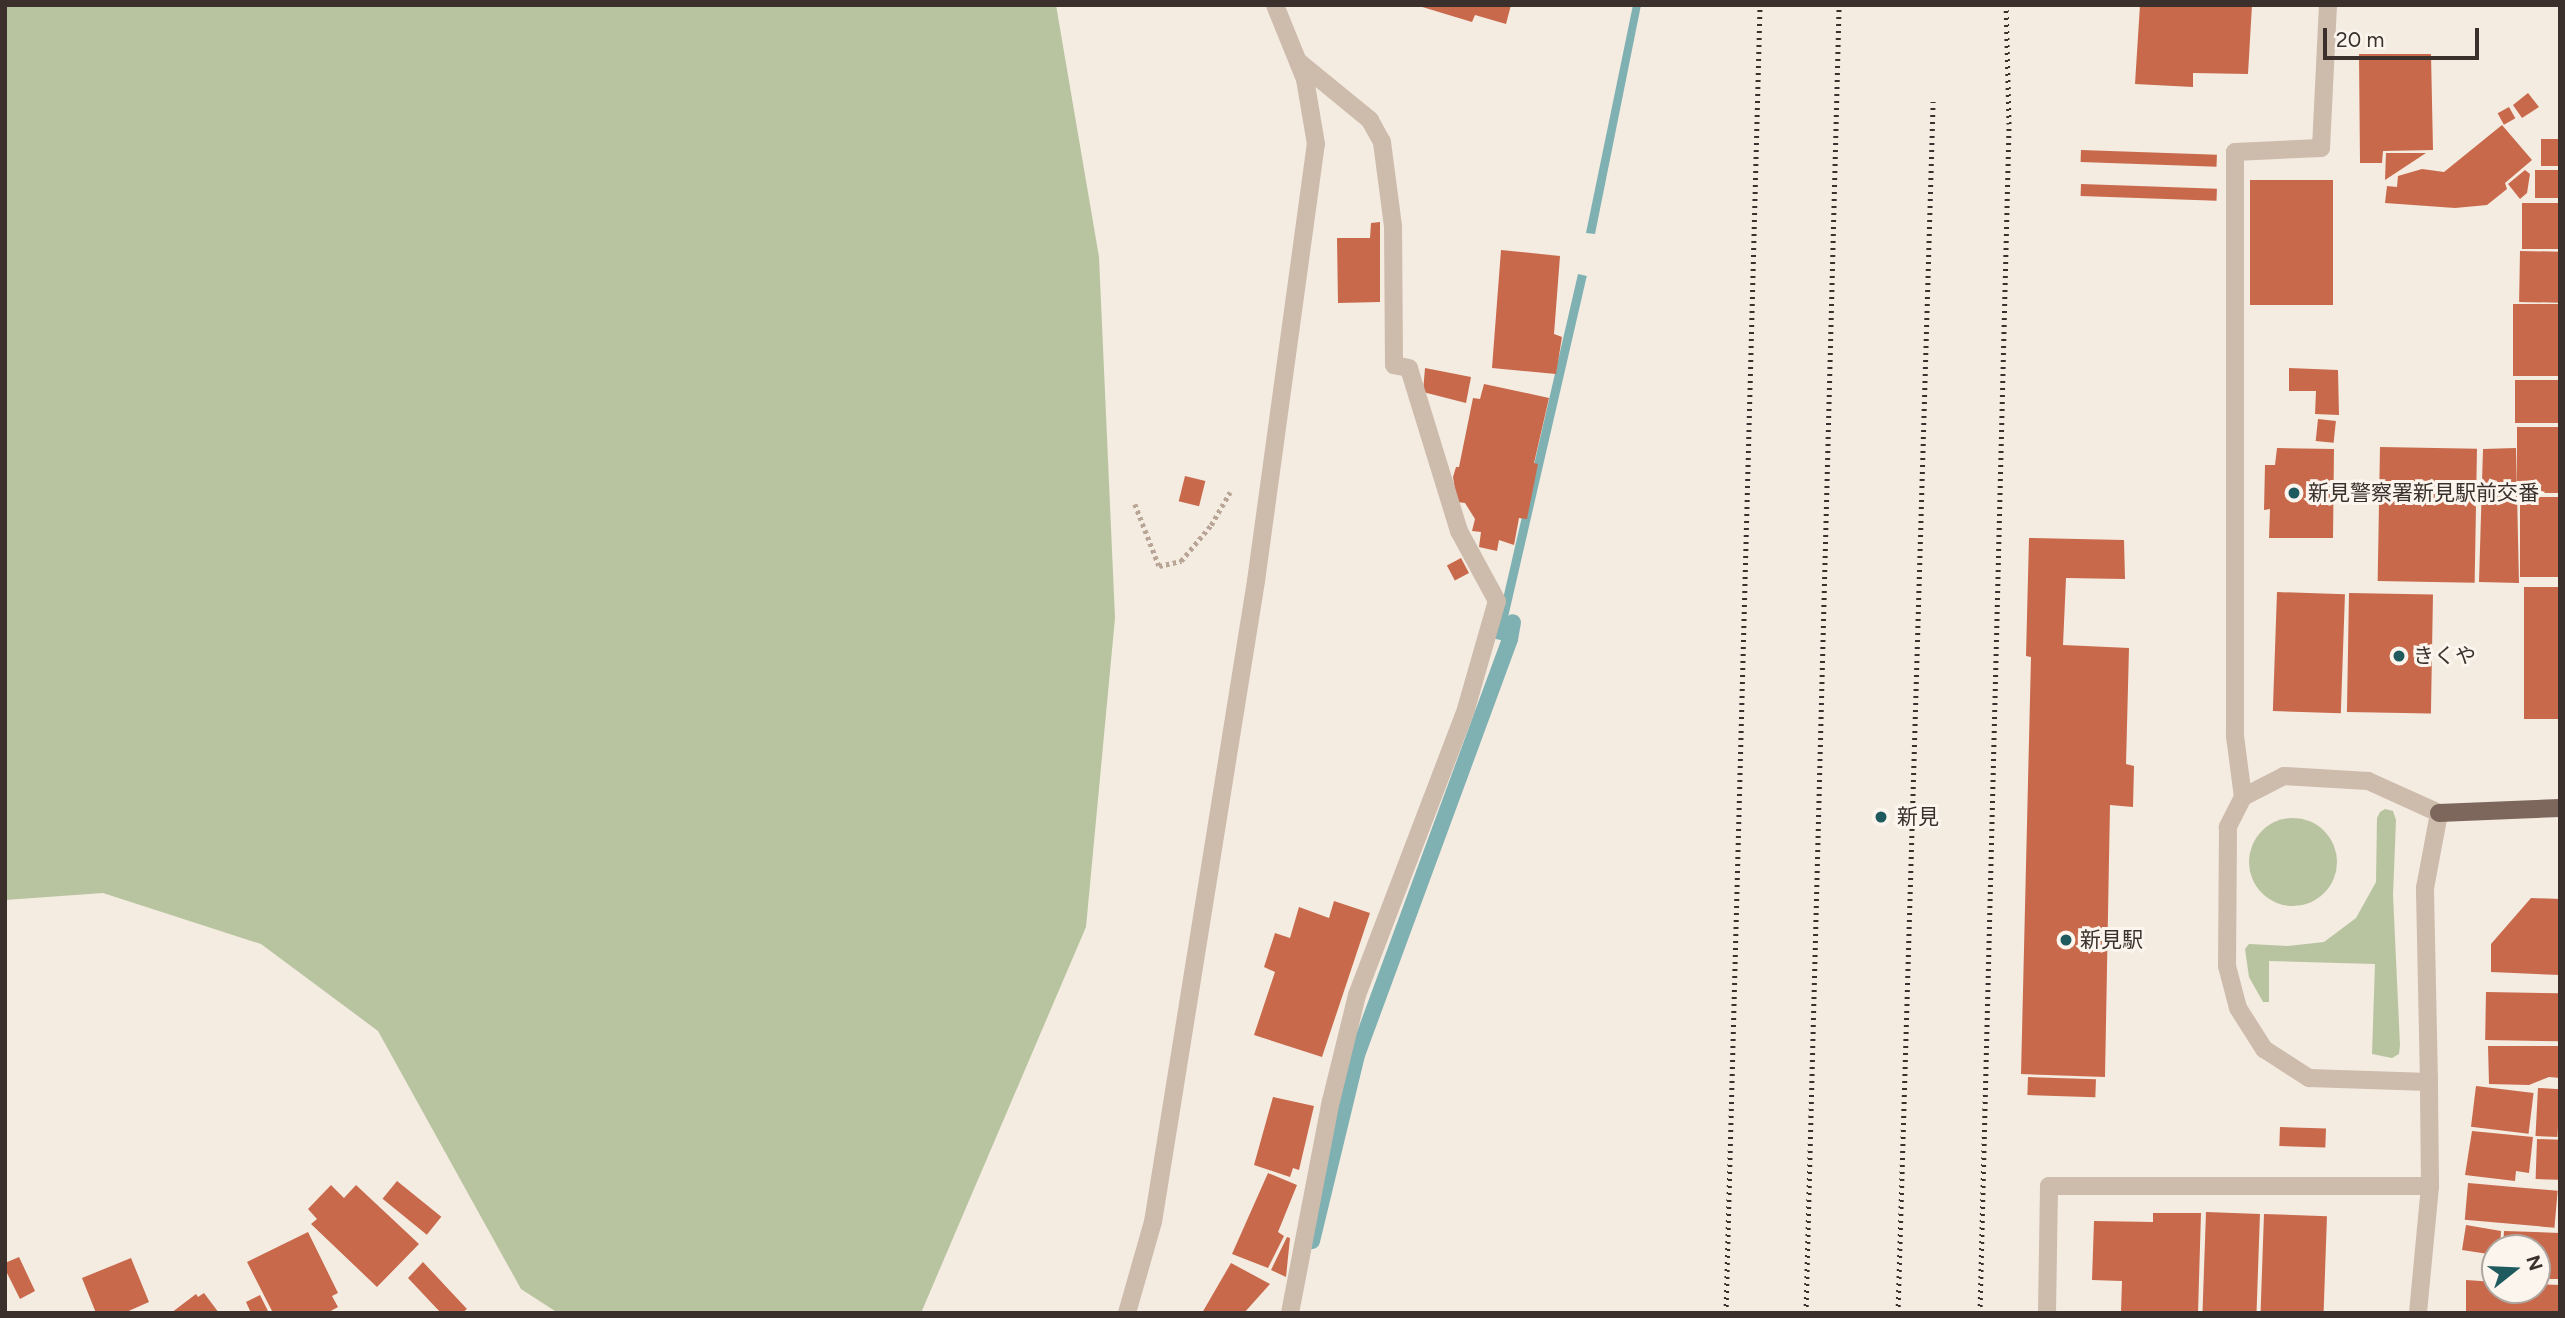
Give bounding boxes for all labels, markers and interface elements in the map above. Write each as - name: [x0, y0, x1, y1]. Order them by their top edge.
- scale bar: [2327, 14, 2483, 58]
- text: 20 m: [2336, 27, 2384, 52]
- place label: 新見警察署新見駅前交番: [2308, 480, 2539, 506]
- marker: 新見警察署新見駅前交番: [2286, 485, 2302, 501]
- place label: きくや: [2413, 643, 2476, 669]
- marker: きくや: [2391, 648, 2407, 664]
- place label: 新見: [1897, 804, 1939, 830]
- marker: 新見: [1871, 807, 1891, 827]
- place label: 新見駅: [2080, 927, 2143, 953]
- marker: 新見駅: [2058, 932, 2074, 948]
- north arrow: [2481, 1234, 2551, 1304]
- text: N: [2521, 1252, 2548, 1274]

